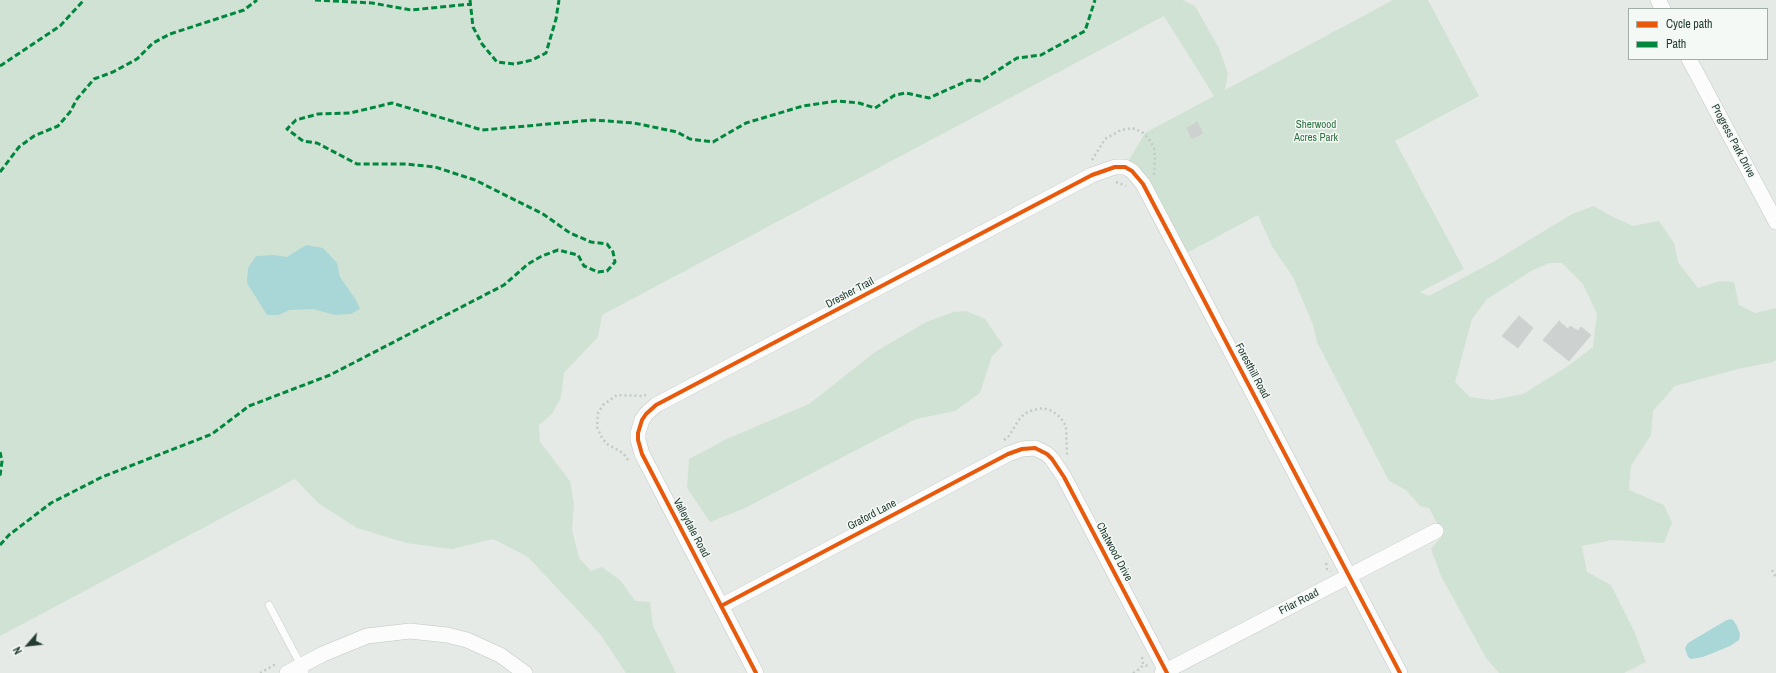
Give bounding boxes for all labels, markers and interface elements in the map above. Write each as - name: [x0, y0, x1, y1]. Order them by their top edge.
- legend: [1628, 8, 1768, 60]
- text: Cycle path: [1666, 16, 1713, 32]
- text: Path: [1666, 36, 1686, 52]
- street label: Progress Park Drive: [1708, 102, 1758, 180]
- park label: Sherwood Acres Park: [1294, 118, 1338, 144]
- street label: Dresher Trail: [824, 275, 876, 311]
- street label: Foresthill Road: [1232, 341, 1272, 401]
- street label: Valleydale Road: [670, 496, 712, 560]
- street label: Graford Lane: [845, 497, 899, 533]
- street label: Chatwood Drive: [1093, 520, 1135, 584]
- street label: Friar Road: [1277, 586, 1321, 618]
- north arrow: [8, 625, 48, 665]
- text: N: [10, 644, 25, 657]

